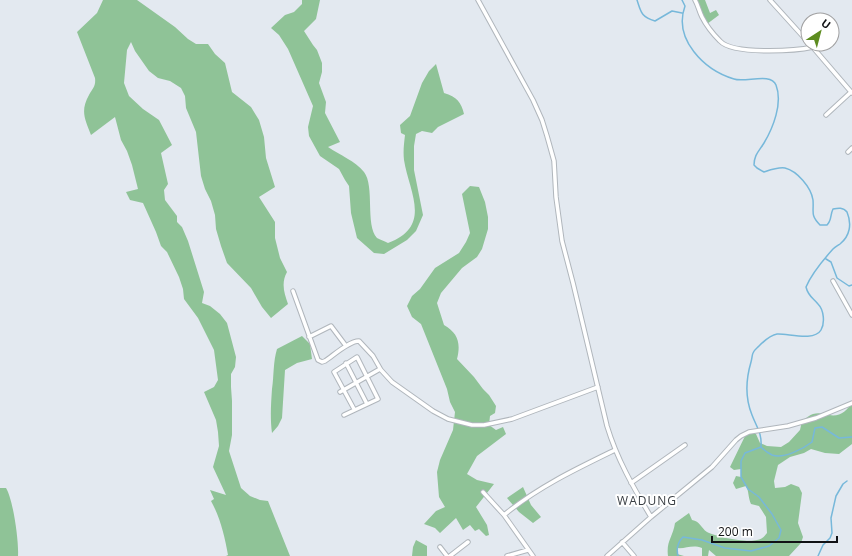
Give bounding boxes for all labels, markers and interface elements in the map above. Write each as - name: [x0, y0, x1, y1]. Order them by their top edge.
- north arrow: [800, 12, 840, 52]
- text: U: [818, 15, 834, 32]
- district label: WADUNG: [617, 492, 677, 509]
- scale bar: [712, 518, 837, 544]
- text: 200 m: [718, 523, 753, 540]

